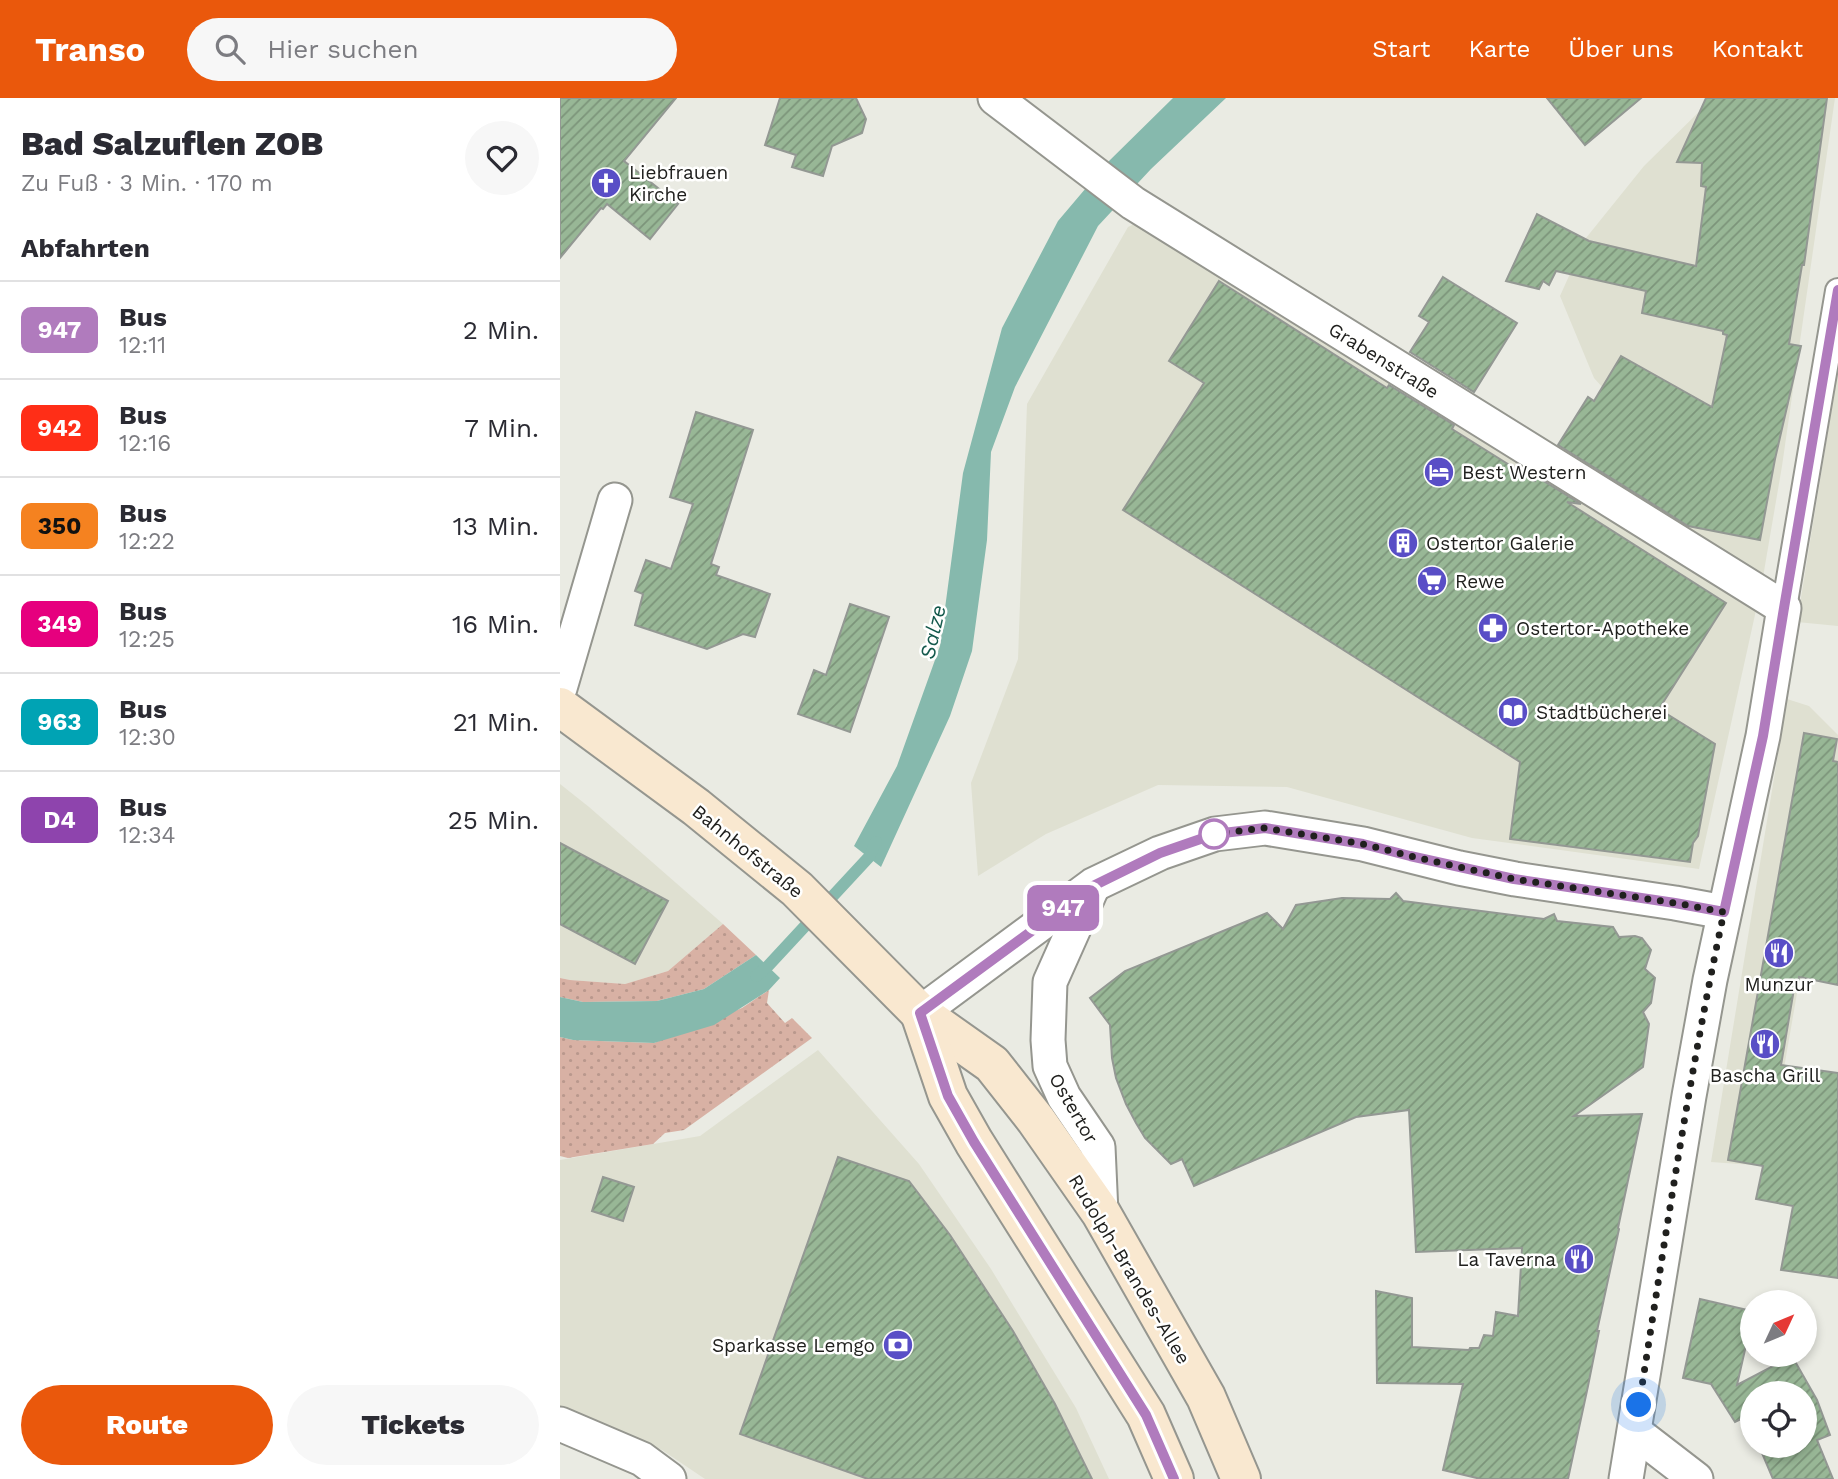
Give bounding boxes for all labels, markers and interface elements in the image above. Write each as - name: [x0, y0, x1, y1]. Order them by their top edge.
- search box: [187, 18, 677, 81]
- text: Transo: [35, 30, 145, 69]
- icon: search: [211, 30, 249, 68]
- text: Hier suchen: [267, 34, 419, 64]
- text: Start: [1372, 35, 1430, 63]
- text: Karte: [1468, 35, 1530, 63]
- text: Über uns: [1568, 35, 1674, 63]
- text: Kontakt: [1712, 35, 1803, 63]
- button: heart: [465, 121, 539, 195]
- text: Bad Salzuflen ZOB: [21, 124, 323, 163]
- place label: Liebfrauen Kirche: [629, 161, 728, 206]
- church icon: Liebfrauen Kirche: [589, 166, 623, 200]
- text: Zu Fuß · 3 Min. · 170 m: [21, 170, 273, 197]
- text: Abfahrten: [21, 233, 150, 263]
- text: Bus: [119, 302, 167, 332]
- text: 2 Min.: [463, 315, 539, 345]
- text: 947: [38, 316, 81, 344]
- street label: Grabenstraße: [1324, 317, 1443, 403]
- text: 12:11: [119, 332, 166, 359]
- text: Bus: [119, 400, 167, 430]
- text: 7 Min.: [464, 413, 539, 443]
- text: 942: [37, 414, 82, 442]
- text: 12:16: [119, 430, 171, 457]
- hotel icon: Best Western: [1422, 455, 1456, 489]
- place label: Best Western: [1462, 461, 1586, 484]
- text: Bus: [119, 498, 167, 528]
- text: 13 Min.: [453, 511, 539, 541]
- text: 350: [38, 512, 81, 540]
- building icon: Ostertor Galerie: [1386, 526, 1420, 560]
- text: 12:22: [119, 528, 175, 555]
- place label: Ostertor Galerie: [1426, 532, 1575, 555]
- supermarket icon: Rewe: [1415, 564, 1449, 598]
- place label: Rewe: [1455, 570, 1505, 593]
- text: Bus: [119, 596, 167, 626]
- water label: Salze: [914, 602, 951, 662]
- text: 16 Min.: [452, 609, 539, 639]
- text: 349: [37, 610, 82, 638]
- pharmacy icon: Ostertor-Apotheke: [1476, 611, 1510, 645]
- place label: Ostertor-Apotheke: [1516, 617, 1689, 640]
- text: 12:25: [119, 626, 175, 653]
- text: Bus: [119, 694, 167, 724]
- library icon: Stadtbücherei: [1496, 695, 1530, 729]
- place label: Stadtbücherei: [1536, 701, 1667, 724]
- text: 21 Min.: [453, 707, 539, 737]
- text: 963: [38, 708, 81, 736]
- text: 12:30: [119, 724, 176, 751]
- text: Bus: [119, 792, 167, 822]
- street label: Bahnhofstraße: [688, 800, 808, 903]
- text: 25 Min.: [448, 805, 539, 835]
- text: D4: [43, 806, 76, 834]
- unlabelled marker: [1199, 819, 1229, 849]
- text: 12:34: [119, 822, 176, 849]
- line badge: 947: [1023, 885, 1103, 931]
- text: 947: [1041, 894, 1085, 922]
- restaurant icon: Munzur: [1762, 936, 1796, 970]
- place label: Munzur: [1744, 973, 1814, 996]
- restaurant icon: Bascha Grill: [1748, 1027, 1782, 1061]
- place label: Bascha Grill: [1710, 1064, 1820, 1087]
- street label: Ostertor: [1044, 1069, 1103, 1148]
- street label: Rudolph-Brandes-Allee: [1064, 1170, 1195, 1368]
- restaurant icon: La Taverna: [1562, 1242, 1596, 1276]
- place label: La Taverna: [1457, 1248, 1556, 1271]
- north arrow: [1740, 1290, 1816, 1367]
- map controls: [1740, 1290, 1817, 1458]
- bank icon: Sparkasse Lemgo: [881, 1328, 915, 1362]
- place label: Sparkasse Lemgo: [712, 1334, 875, 1357]
- button: locate: [1740, 1381, 1817, 1458]
- button: Route: [21, 1385, 273, 1465]
- button: Tickets: [287, 1385, 539, 1465]
- your location: [1621, 1387, 1656, 1422]

